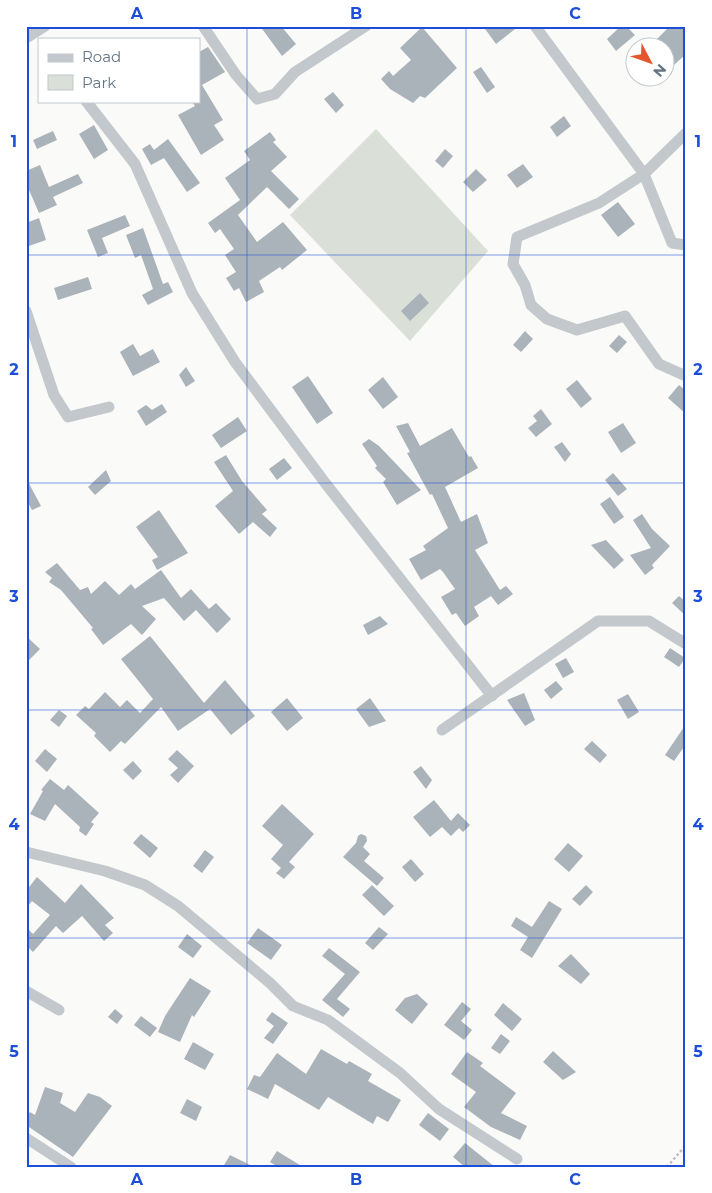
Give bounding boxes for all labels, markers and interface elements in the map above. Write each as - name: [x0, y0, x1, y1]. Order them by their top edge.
- text: A: [130, 4, 144, 23]
- text: B: [350, 4, 362, 23]
- text: C: [569, 4, 581, 23]
- legend: [38, 38, 200, 102]
- north arrow: [624, 38, 674, 88]
- text: Road: [82, 47, 121, 66]
- text: N: [649, 60, 670, 81]
- text: Park: [82, 73, 116, 92]
- text: 1: [11, 132, 17, 151]
- text: 1: [695, 132, 701, 151]
- text: 2: [9, 360, 19, 379]
- text: 2: [693, 360, 703, 379]
- text: 3: [8, 587, 19, 606]
- text: 3: [692, 587, 703, 606]
- text: 4: [8, 815, 20, 834]
- text: 4: [692, 815, 704, 834]
- text: 5: [9, 1042, 19, 1061]
- text: 5: [693, 1042, 703, 1061]
- text: A: [130, 1170, 144, 1189]
- text: B: [350, 1170, 362, 1189]
- text: C: [569, 1170, 581, 1189]

